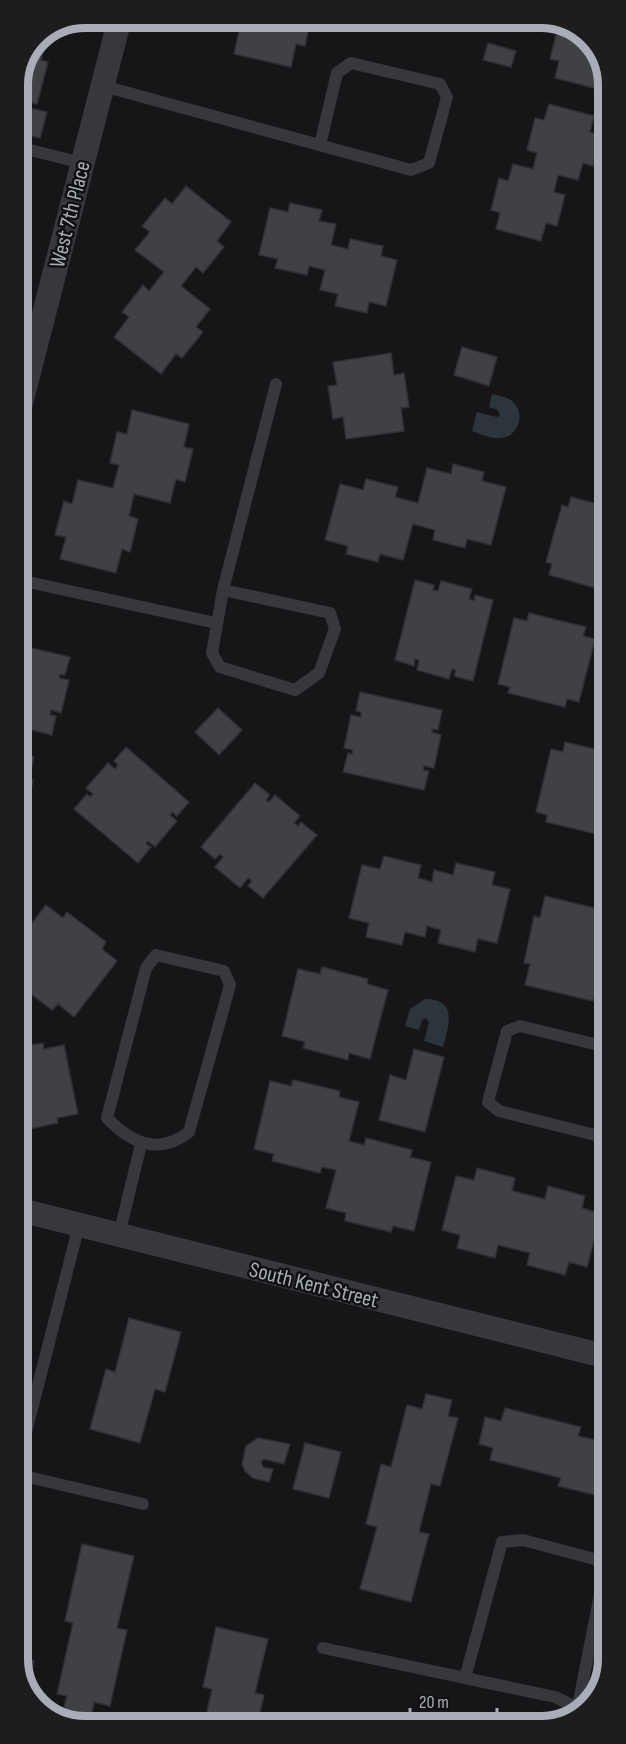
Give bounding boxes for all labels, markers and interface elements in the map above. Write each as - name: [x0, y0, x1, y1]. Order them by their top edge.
- street label: West 7th Place: [44, 158, 97, 270]
- street label: South Kent Street: [246, 1256, 381, 1315]
- scale bar: [410, 1681, 497, 1719]
- text: 20 m: [419, 1692, 449, 1713]

